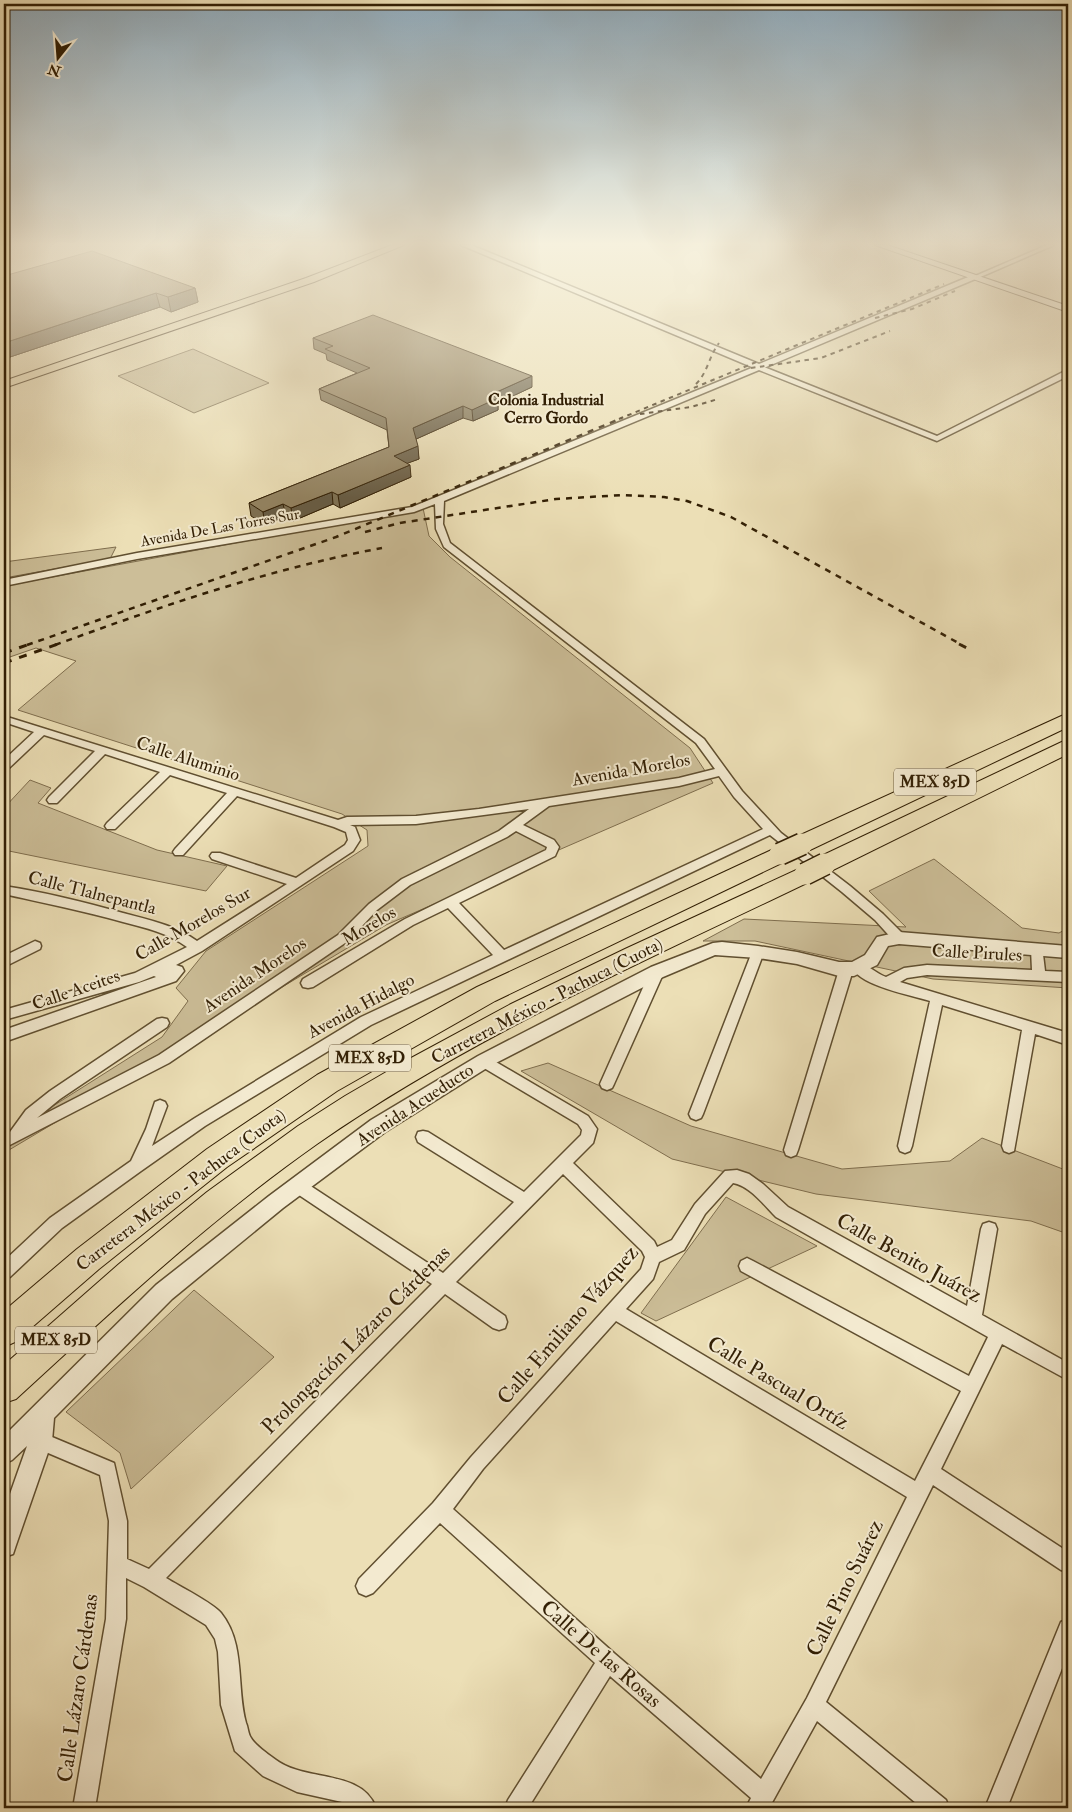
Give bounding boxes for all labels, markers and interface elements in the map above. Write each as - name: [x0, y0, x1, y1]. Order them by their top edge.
- north arrow: [32, 32, 82, 82]
- text: N: [45, 60, 64, 80]
- district label: Colonia Industrial Cerro Gordo: [488, 390, 605, 428]
- street label: Avenida De Las Torres Sur: [138, 505, 301, 551]
- street label: Calle Aluminio: [133, 731, 243, 787]
- street label: Avenida Morelos: [569, 748, 692, 792]
- road number: MEX 85D: [894, 769, 976, 796]
- street label: Calle Tlalnepantla: [26, 866, 159, 920]
- street label: Calle Morelos Sur: [131, 881, 255, 966]
- street label: Morelos: [338, 901, 400, 951]
- street label: Avenida Morelos: [198, 932, 311, 1018]
- street label: Carretera México - Pachuca (Cuota): [427, 932, 667, 1070]
- street label: Calle Pirules: [931, 939, 1023, 967]
- street label: Calle Aceites: [29, 964, 123, 1016]
- street label: Avenida Hidalgo: [303, 968, 419, 1044]
- road number: MEX 85D: [329, 1044, 411, 1072]
- street label: Avenida Acueducto: [351, 1058, 478, 1152]
- street label: Carretera México - Pachuca (Cuota): [72, 1104, 290, 1276]
- street label: Calle Benito Juárez: [832, 1207, 986, 1309]
- street label: Prolongación Lázaro Cárdenas: [256, 1240, 456, 1440]
- street label: Calle Emiliano Vázquez: [491, 1240, 645, 1410]
- road number: MEX 85D: [15, 1326, 97, 1354]
- street label: Calle Pascual Ortíz: [702, 1330, 854, 1436]
- street label: Calle Pino Suárez: [800, 1515, 890, 1661]
- street label: Calle Lázaro Cárdenas: [51, 1592, 105, 1784]
- street label: Calle De las Rosas: [535, 1594, 667, 1714]

